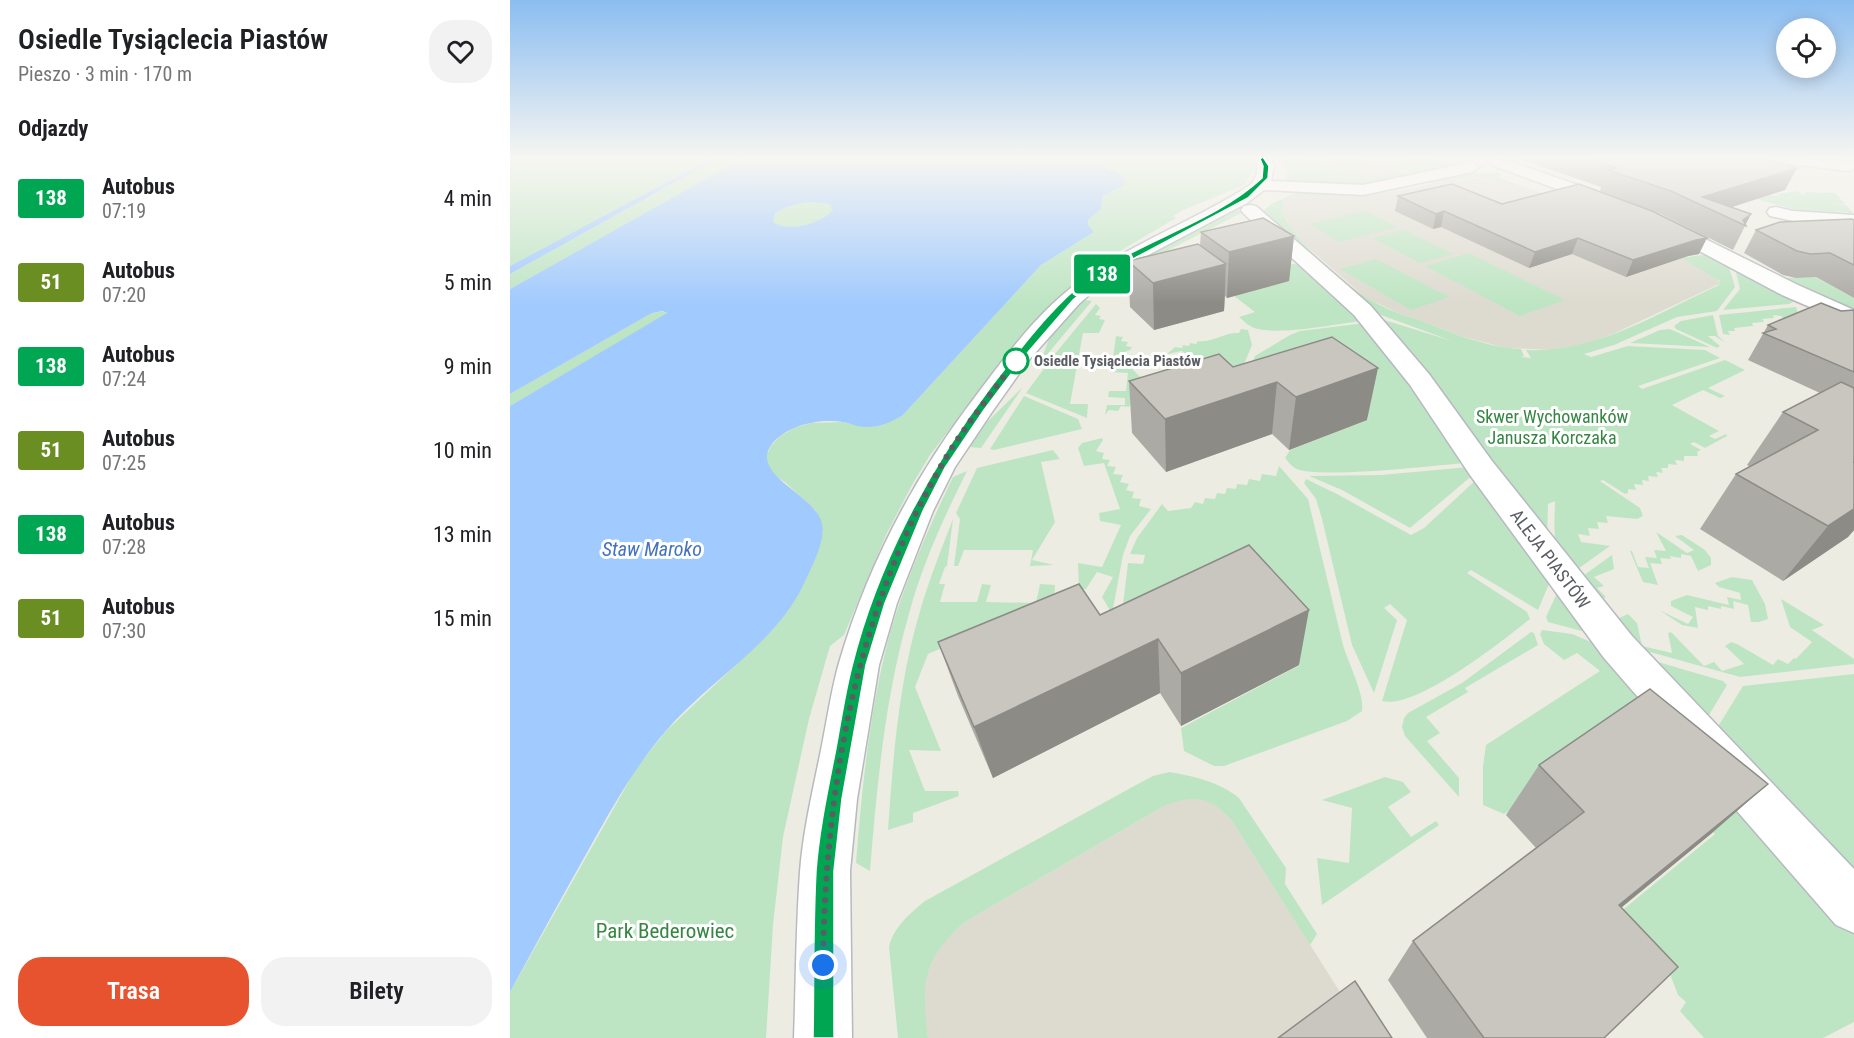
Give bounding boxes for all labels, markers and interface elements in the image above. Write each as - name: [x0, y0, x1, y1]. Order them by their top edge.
- map controls: [1776, 18, 1836, 78]
- button: locate: [1776, 18, 1836, 78]
- button: heart: [429, 20, 492, 83]
- text: Osiedle Tysiąclecia Piastów: [18, 23, 328, 56]
- text: Pieszo · 3 min · 170 m: [18, 62, 192, 86]
- text: Odjazdy: [18, 116, 88, 141]
- text: Autobus: [102, 174, 175, 199]
- text: 138: [35, 186, 67, 210]
- text: 4 min: [444, 186, 492, 211]
- text: 07:19: [102, 199, 146, 223]
- line badge: 138: [1068, 254, 1136, 294]
- text: Autobus: [102, 258, 175, 283]
- text: 138: [1086, 262, 1118, 286]
- text: 51: [40, 270, 62, 294]
- text: 5 min: [444, 270, 492, 295]
- text: 07:20: [102, 283, 146, 307]
- text: Autobus: [102, 342, 175, 367]
- marker: Osiedle Tysiąclecia Piastów: [1003, 348, 1029, 374]
- place label: Osiedle Tysiąclecia Piastów: [1034, 352, 1201, 370]
- text: 138: [35, 354, 67, 378]
- text: 9 min: [444, 354, 492, 379]
- text: 07:24: [102, 367, 146, 391]
- park label: Skwer Wychowanków Janusza Korczaka: [1476, 406, 1628, 448]
- text: Autobus: [102, 426, 175, 451]
- text: 51: [40, 438, 62, 462]
- text: 10 min: [433, 438, 492, 463]
- text: 07:25: [102, 451, 146, 475]
- street label: ALEJA PIASTÓW: [1506, 505, 1595, 613]
- text: Autobus: [102, 510, 175, 535]
- text: 138: [35, 522, 67, 546]
- text: 13 min: [433, 522, 492, 547]
- text: 07:28: [102, 535, 146, 559]
- water label: Staw Maroko: [602, 537, 702, 561]
- text: Autobus: [102, 594, 175, 619]
- text: 51: [40, 606, 62, 630]
- text: 15 min: [433, 606, 492, 631]
- text: 07:30: [102, 619, 146, 643]
- park label: Park Bederowiec: [596, 919, 734, 943]
- your location: [808, 950, 838, 980]
- button: Trasa: [18, 957, 249, 1026]
- button: Bilety: [261, 957, 492, 1026]

